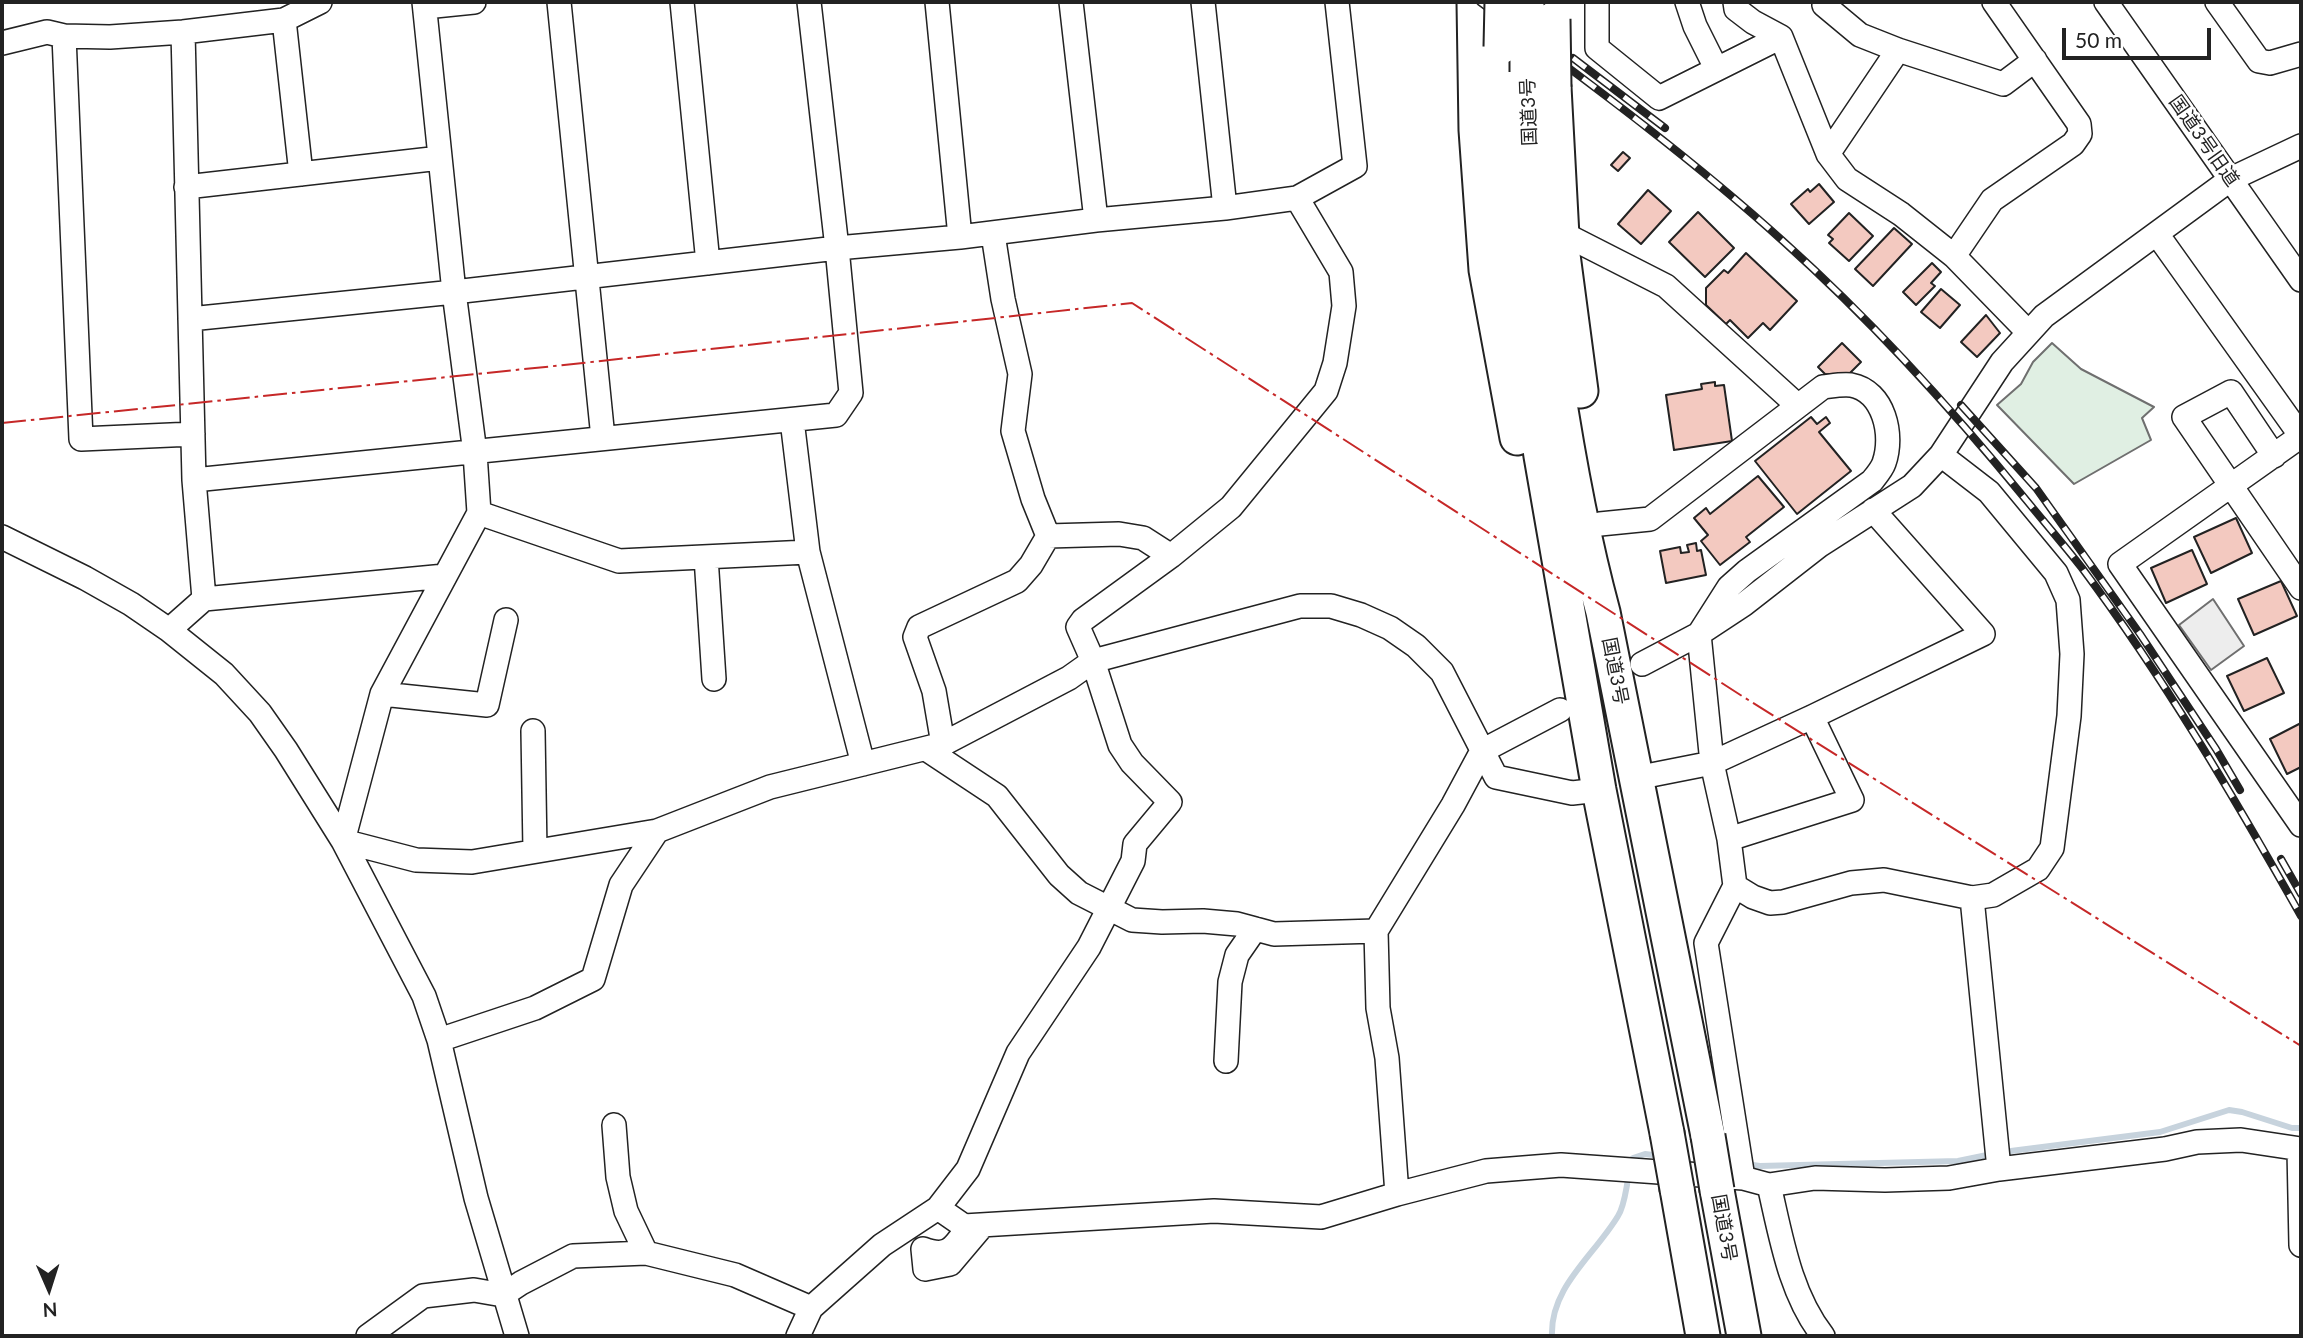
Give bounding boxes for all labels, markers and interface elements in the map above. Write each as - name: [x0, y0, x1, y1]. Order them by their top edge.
- scale bar: [2065, 14, 2214, 58]
- text: 50 m: [2075, 27, 2122, 52]
- street label: 国道3号: [1516, 78, 1542, 146]
- street label: 国道3号旧道: [2164, 91, 2244, 191]
- street label: 国道3号: [1597, 635, 1633, 707]
- street label: 国道3号: [1707, 1193, 1741, 1263]
- north arrow: [14, 1254, 84, 1324]
- text: N: [42, 1299, 58, 1322]

